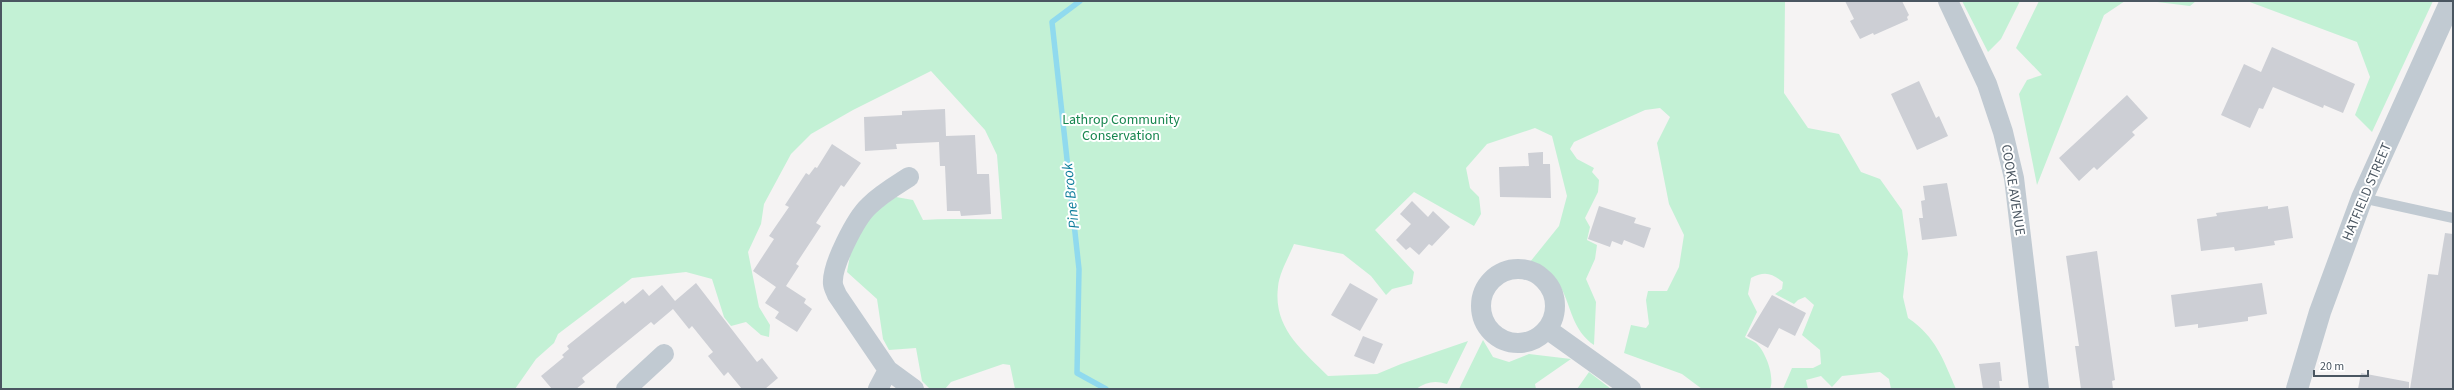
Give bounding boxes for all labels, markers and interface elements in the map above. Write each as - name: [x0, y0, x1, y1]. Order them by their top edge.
- park label: Lathrop Community Conservation: [1062, 110, 1180, 146]
- street label: HATFIELD STREET: [2337, 140, 2397, 244]
- street label: COOKE AVENUE: [1996, 143, 2030, 237]
- water label: Pine Brook: [1057, 161, 1085, 230]
- scale bar: [2314, 352, 2368, 378]
- text: 20 m: [2320, 358, 2344, 375]

